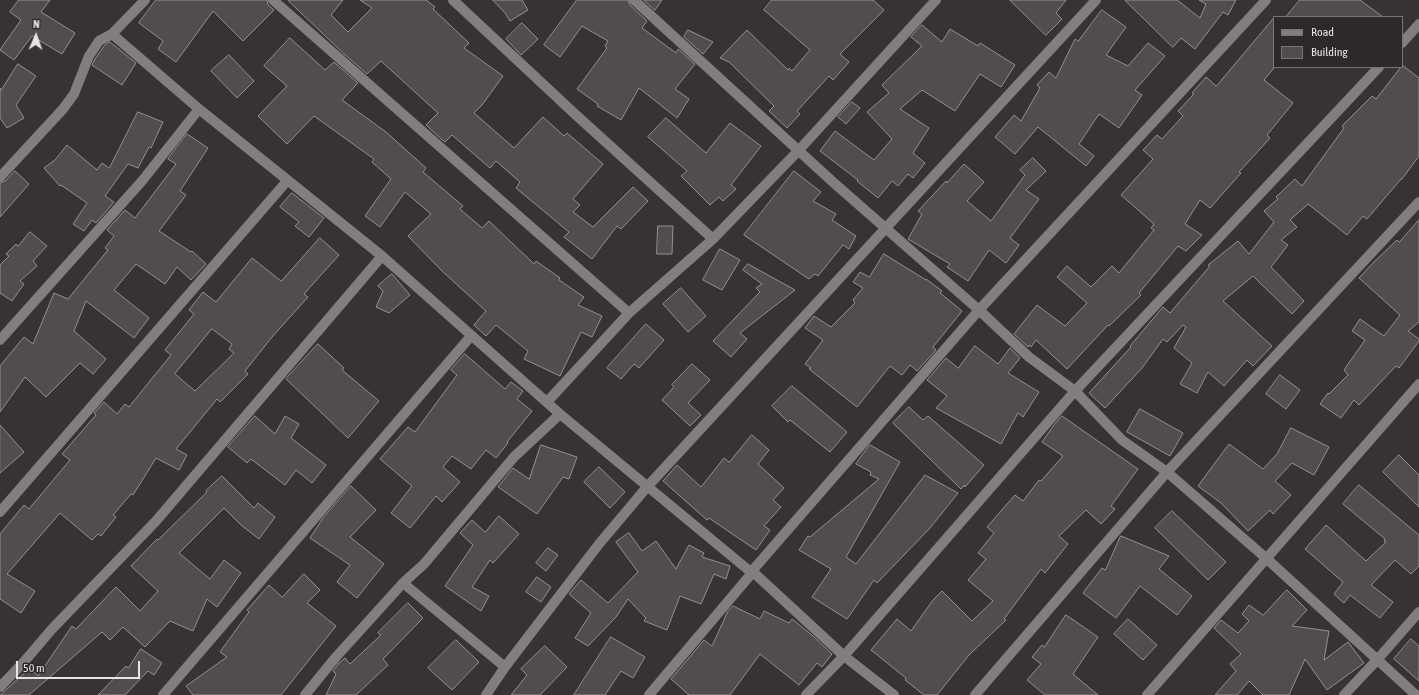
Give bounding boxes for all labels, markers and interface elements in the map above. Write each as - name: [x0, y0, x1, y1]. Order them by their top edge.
- north arrow: [16, 16, 56, 56]
- legend: [1273, 16, 1403, 68]
- text: N: [33, 18, 40, 30]
- text: Road: [1311, 25, 1334, 39]
- text: Building: [1311, 45, 1348, 59]
- scale bar: [18, 653, 142, 679]
- text: 50 m: [23, 661, 45, 675]

